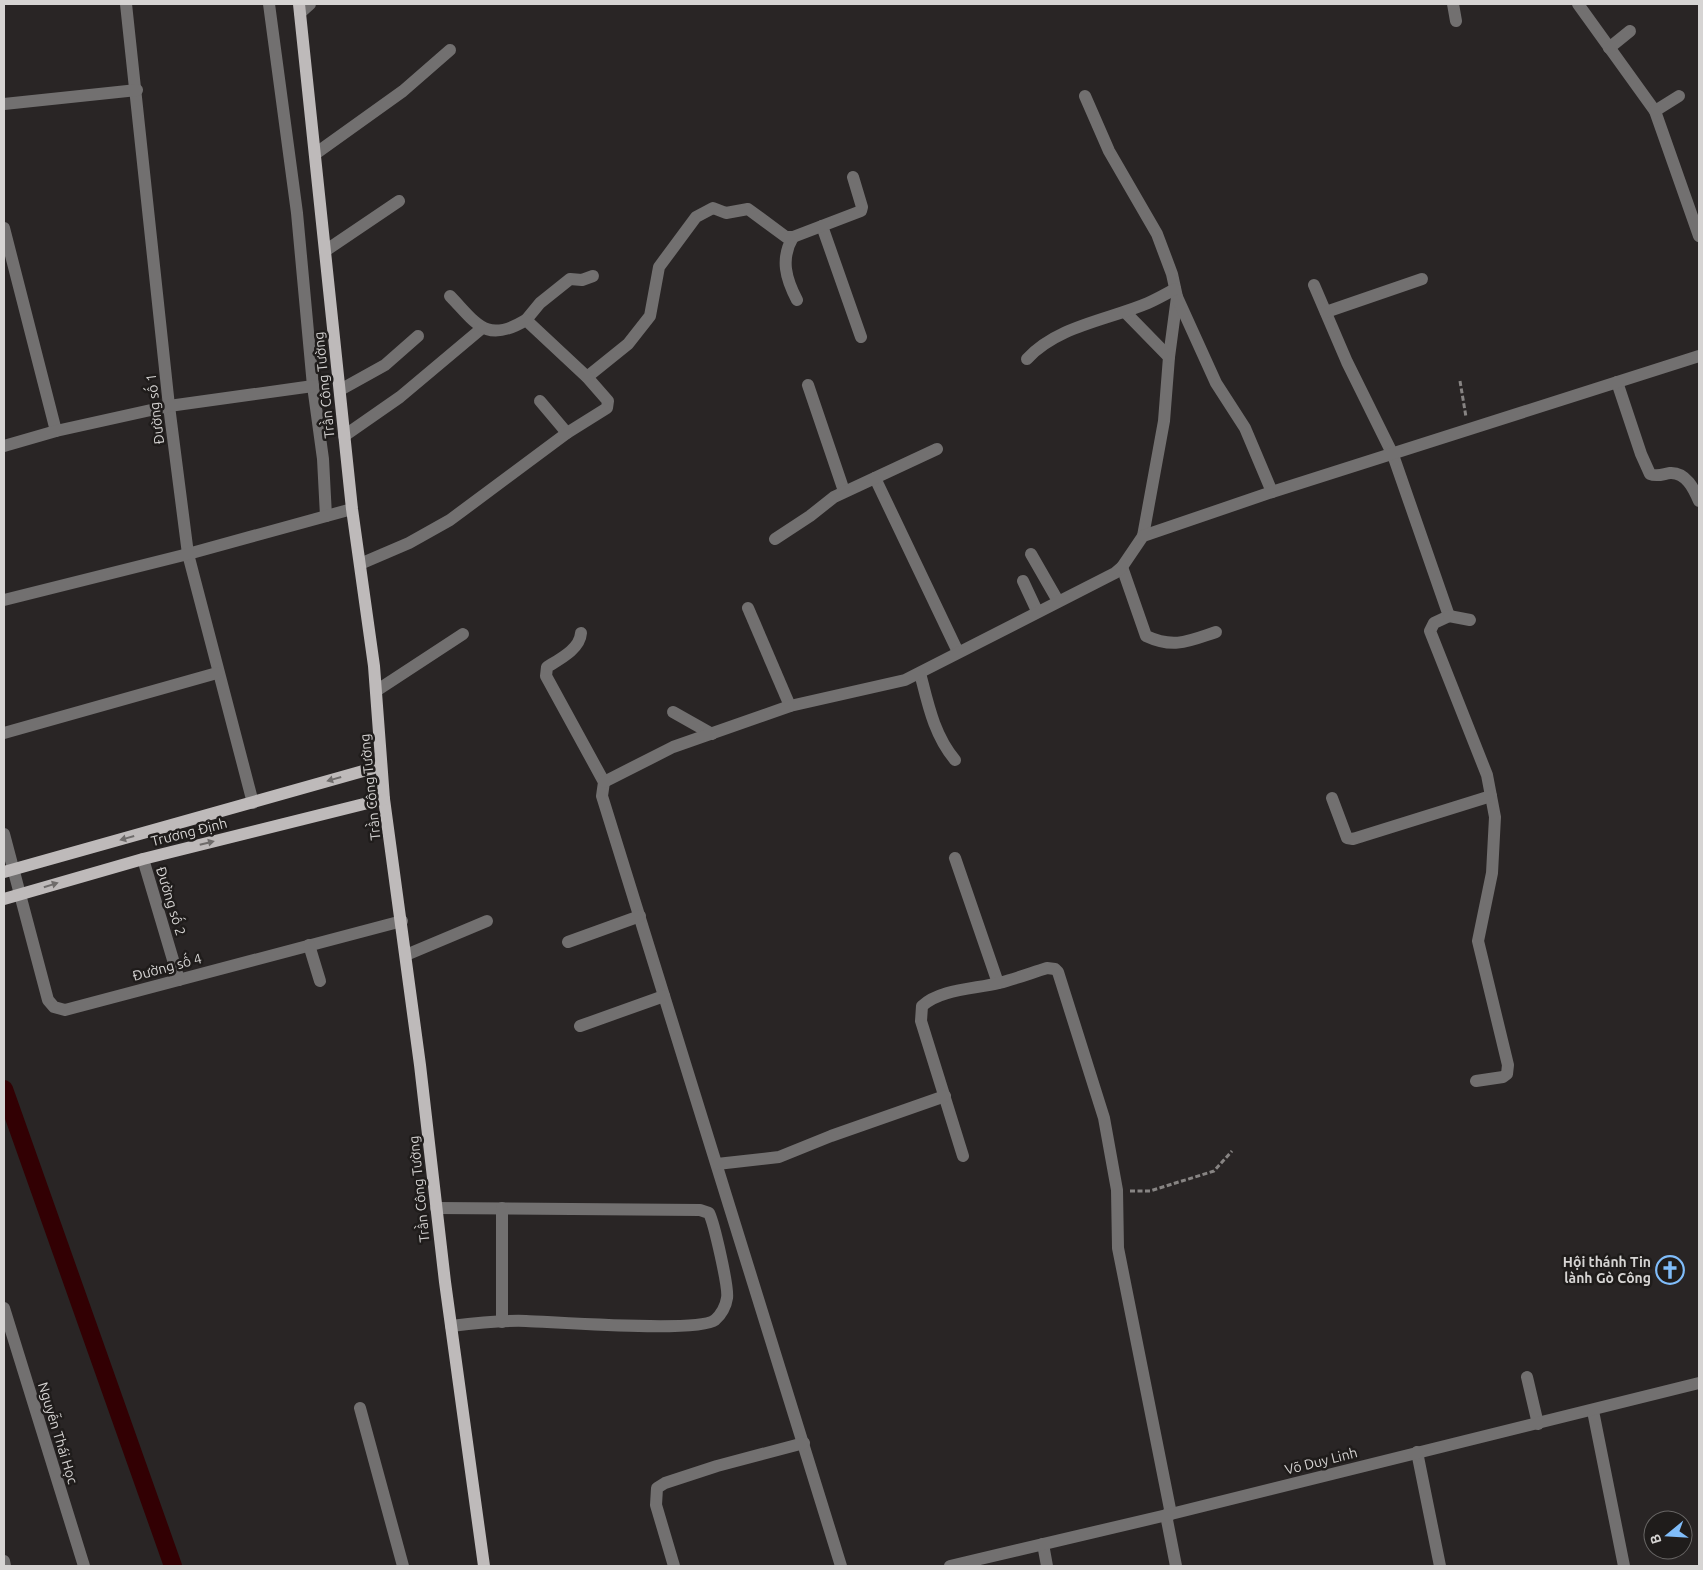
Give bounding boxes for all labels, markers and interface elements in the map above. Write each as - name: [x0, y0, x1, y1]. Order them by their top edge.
- street label: Trần Công Tường: [308, 331, 338, 439]
- street label: Đường số 1: [140, 373, 167, 446]
- street label: Trần Công Tường: [354, 733, 384, 841]
- one-way arrow: [327, 776, 342, 784]
- street label: Trương Định: [149, 815, 229, 849]
- one-way arrow: [120, 834, 135, 842]
- one-way arrow: [200, 839, 215, 847]
- street label: Đường số 2: [153, 864, 191, 937]
- one-way arrow: [43, 881, 58, 889]
- street label: Đường số 4: [130, 948, 204, 984]
- street label: Trần Công Tường: [403, 1135, 433, 1243]
- place label: Hội thánh Tin lành Gò Công: [1563, 1254, 1651, 1286]
- church icon: Hội thánh Tin lành Gò Công: [1655, 1255, 1685, 1285]
- street label: Nguyễn Thái Học: [35, 1379, 84, 1486]
- street label: Võ Duy Linh: [1283, 1444, 1359, 1478]
- north arrow: [1643, 1510, 1693, 1560]
- text: B: [1647, 1532, 1665, 1546]

